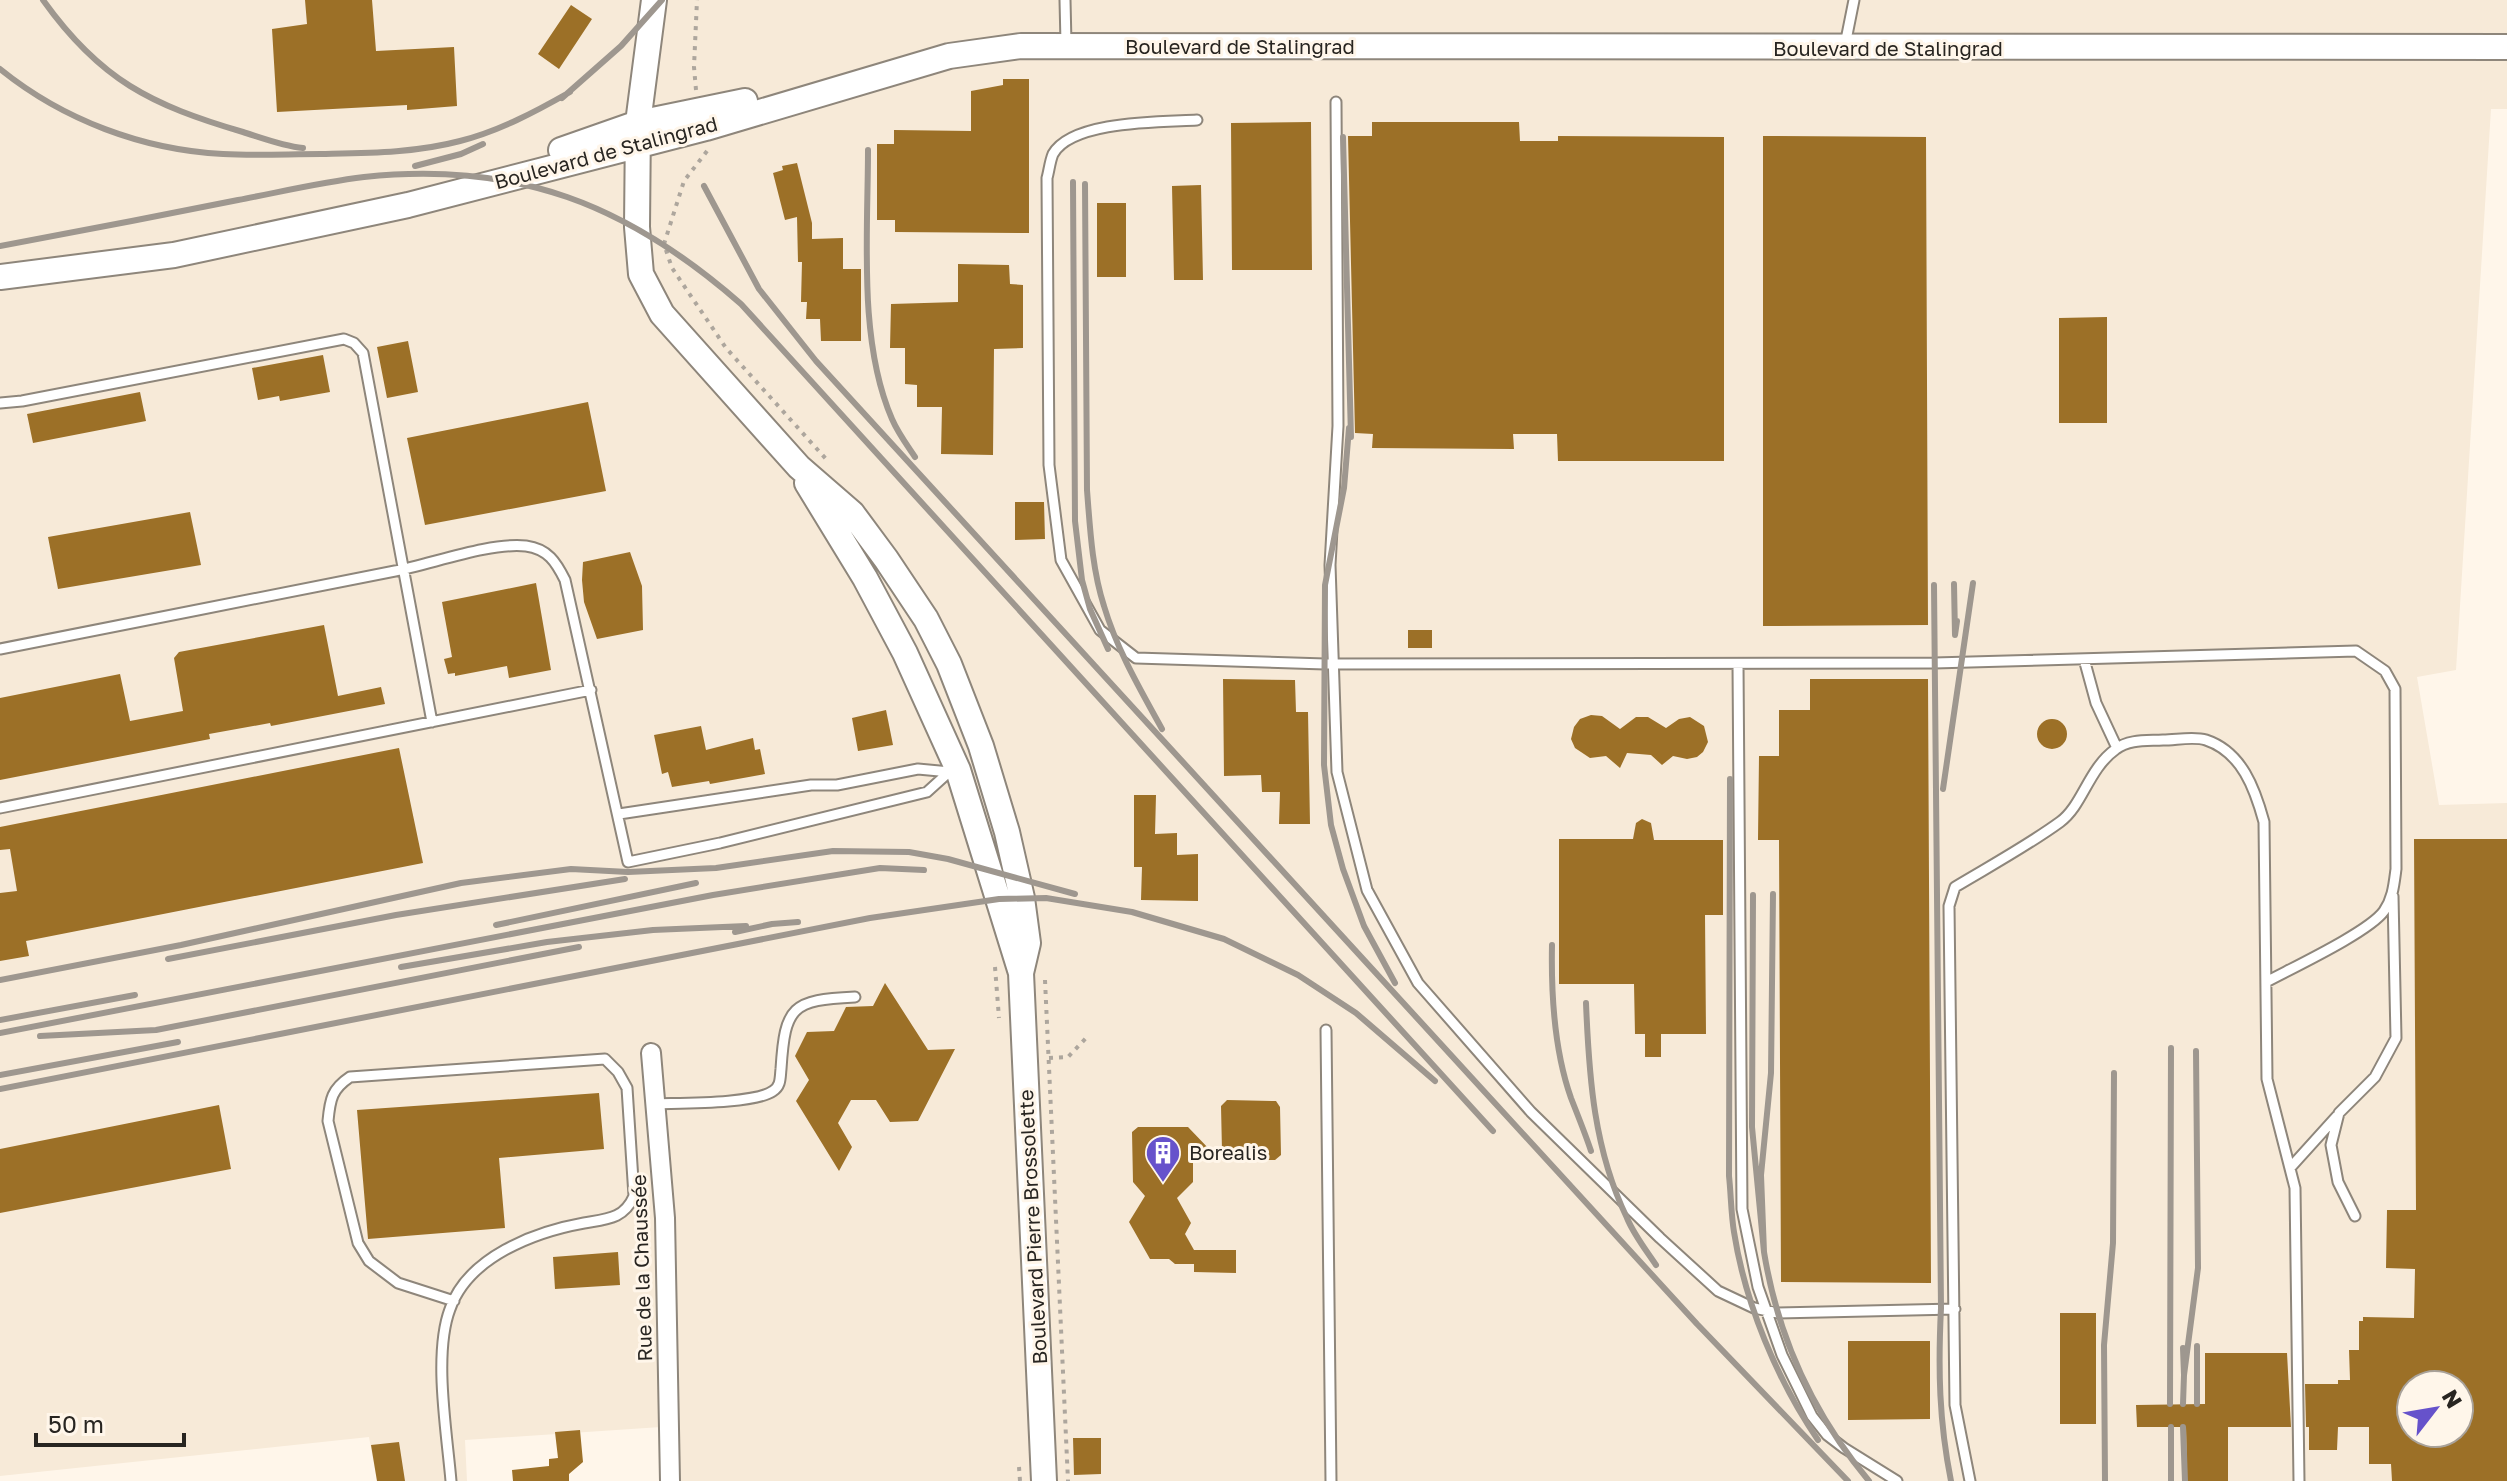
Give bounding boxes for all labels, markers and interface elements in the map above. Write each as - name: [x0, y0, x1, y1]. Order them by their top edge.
- street label: Boulevard de Stalingrad: [1125, 34, 1355, 58]
- street label: Boulevard de Stalingrad: [1773, 36, 2003, 60]
- street label: Boulevard de Stalingrad: [492, 111, 720, 193]
- street label: Boulevard Pierre Brossolette: [1013, 1089, 1051, 1365]
- building icon: Borealis: [1144, 1134, 1182, 1184]
- place label: Borealis: [1189, 1140, 1267, 1164]
- street label: Rue de la Chaussée: [626, 1174, 656, 1362]
- north arrow: [2395, 1369, 2475, 1449]
- text: N: [2437, 1384, 2468, 1413]
- scale bar: [36, 1397, 184, 1447]
- text: 50 m: [48, 1409, 104, 1438]

